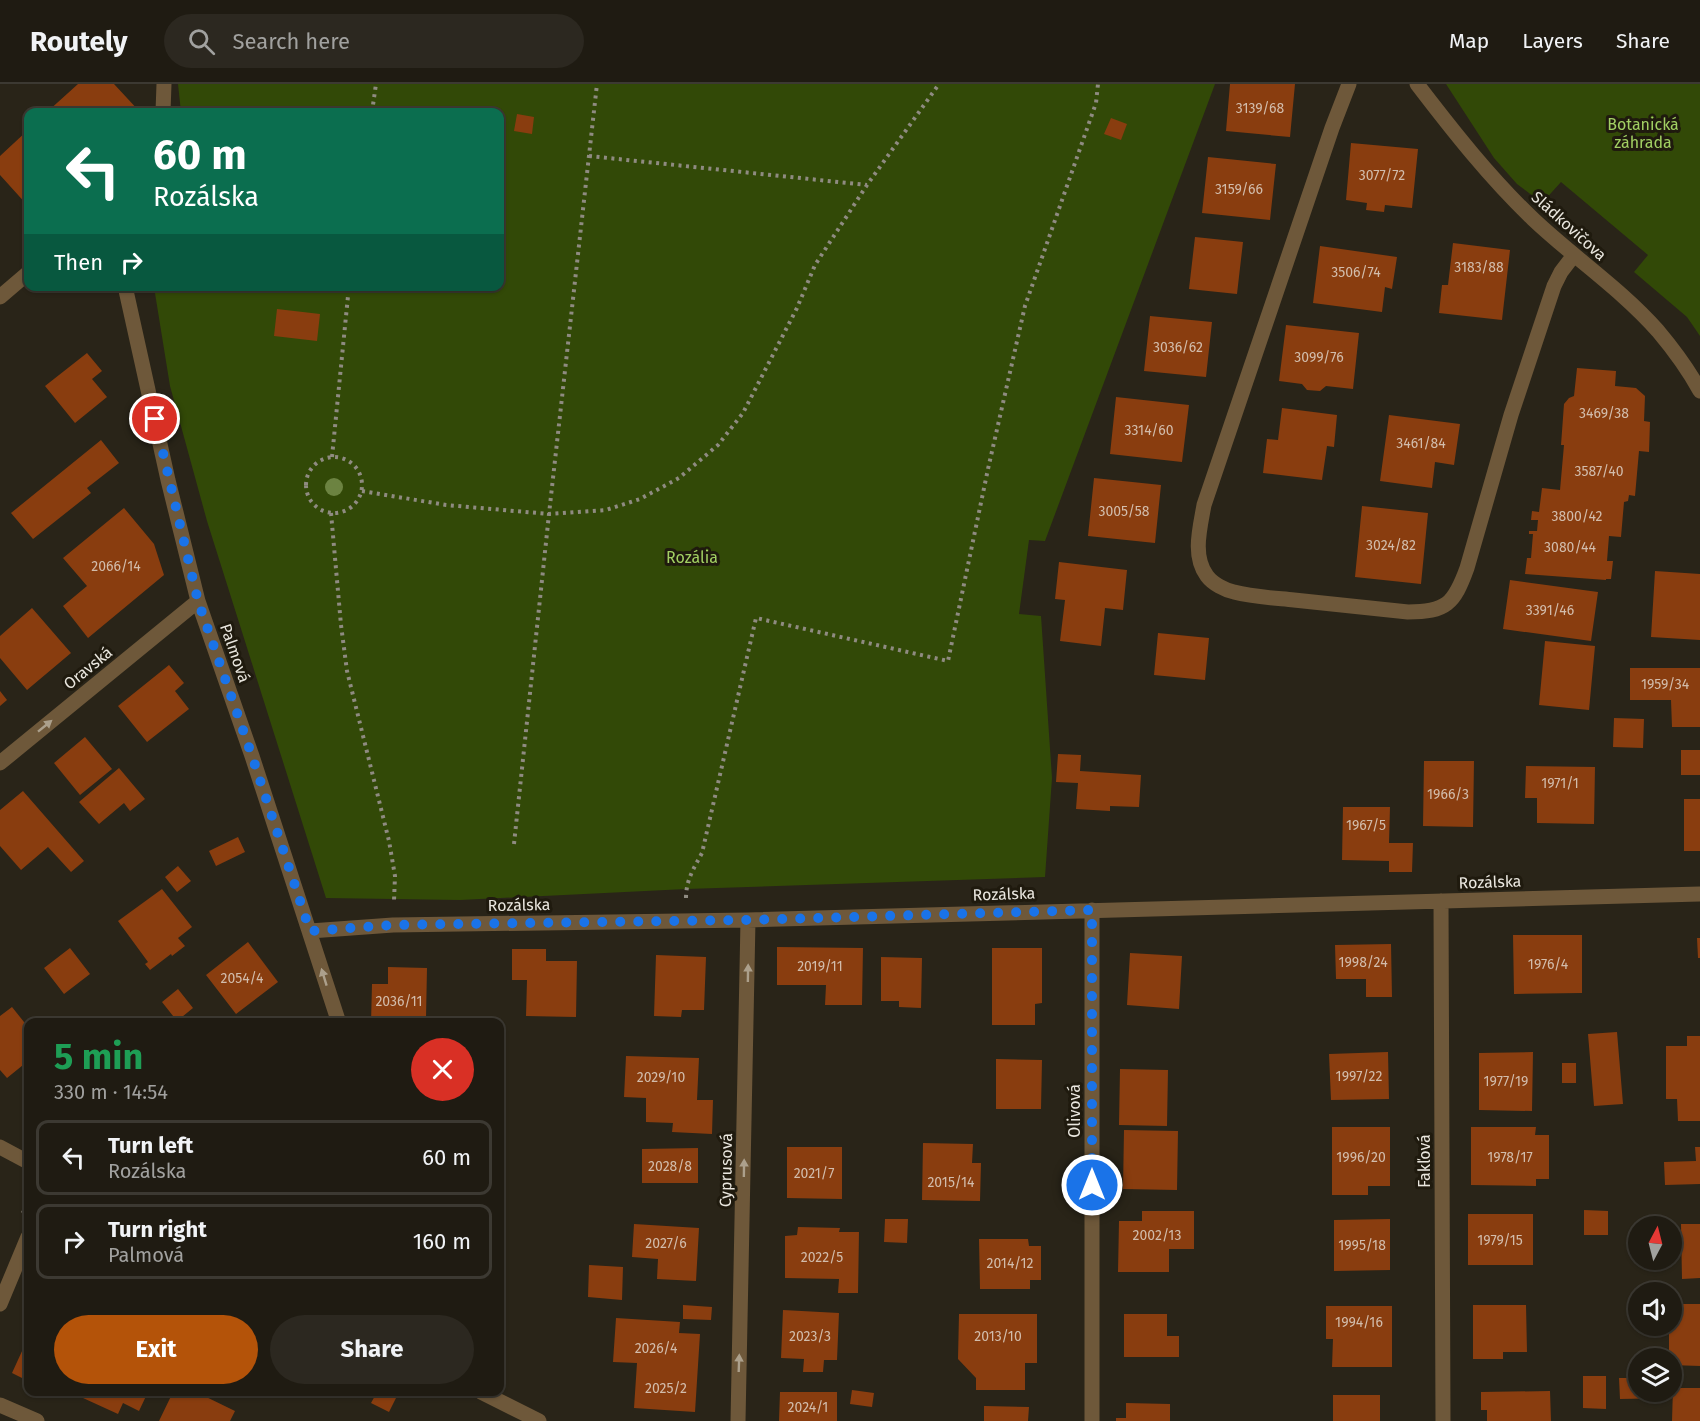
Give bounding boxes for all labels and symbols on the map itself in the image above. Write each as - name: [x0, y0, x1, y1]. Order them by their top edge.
- house number: 3139/68: [1236, 100, 1284, 117]
- park label: Botanická záhrada: [1607, 115, 1679, 152]
- house number: 3077/72: [1359, 167, 1405, 184]
- house number: 3159/66: [1215, 181, 1263, 198]
- street label: Sládkovičova: [1528, 187, 1610, 265]
- house number: 3183/88: [1454, 259, 1504, 276]
- house number: 3506/74: [1331, 264, 1381, 281]
- house number: 3036/62: [1153, 339, 1203, 356]
- house number: 3099/76: [1294, 349, 1344, 366]
- pin: [129, 393, 180, 444]
- house number: 3469/38: [1579, 405, 1629, 422]
- house number: 3314/60: [1125, 422, 1174, 439]
- house number: 3461/84: [1396, 435, 1446, 452]
- house number: 3587/40: [1575, 463, 1624, 480]
- house number: 3005/58: [1098, 503, 1150, 520]
- house number: 3800/42: [1551, 508, 1603, 525]
- house number: 3024/82: [1366, 537, 1416, 554]
- house number: 3080/44: [1544, 539, 1596, 556]
- park label: Rozália: [666, 548, 718, 567]
- house number: 2066/14: [91, 558, 141, 575]
- house number: 3391/46: [1526, 602, 1574, 619]
- street label: Palmová: [216, 621, 254, 685]
- street label: Oravská: [60, 643, 116, 693]
- house number: 1959/34: [1641, 676, 1690, 693]
- one-way arrow: [37, 719, 53, 732]
- house number: 1971/1: [1541, 775, 1579, 792]
- house number: 1966/3: [1427, 786, 1469, 803]
- house number: 1967/5: [1346, 817, 1386, 834]
- street label: Rozálska: [1458, 871, 1522, 893]
- street label: Rozálska: [972, 883, 1036, 905]
- street label: Rozálska: [487, 895, 551, 915]
- house number: 1998/24: [1338, 954, 1388, 971]
- house number: 1976/4: [1528, 956, 1569, 973]
- house number: 2019/11: [797, 958, 843, 975]
- one-way arrow: [743, 963, 753, 982]
- one-way arrow: [319, 968, 329, 986]
- house number: 2054/4: [221, 970, 264, 987]
- house number: 2036/11: [375, 993, 423, 1010]
- house number: 1997/22: [1336, 1068, 1382, 1085]
- house number: 2029/10: [637, 1069, 685, 1086]
- house number: 1977/19: [1484, 1073, 1528, 1090]
- street label: Olivová: [1065, 1084, 1084, 1138]
- street label: Cyprusová: [716, 1133, 736, 1207]
- street label: Fakľová: [1415, 1134, 1434, 1188]
- house number: 1996/20: [1336, 1149, 1386, 1166]
- house number: 1978/17: [1487, 1149, 1533, 1166]
- position arrow: [1060, 1153, 1124, 1217]
- house number: 2028/8: [648, 1158, 692, 1175]
- one-way arrow: [739, 1158, 749, 1177]
- house number: 2021/7: [794, 1165, 834, 1182]
- house number: 2015/14: [927, 1174, 975, 1191]
- north arrow: [1628, 1216, 1682, 1270]
- house number: 2002/13: [1133, 1227, 1181, 1244]
- house number: 1979/15: [1477, 1232, 1523, 1249]
- house number: 2027/6: [645, 1235, 687, 1252]
- house number: 1995/18: [1338, 1237, 1386, 1254]
- house number: 2022/5: [801, 1249, 843, 1266]
- house number: 2014/12: [986, 1255, 1034, 1272]
- house number: 1994/16: [1335, 1314, 1383, 1331]
- house number: 2023/3: [789, 1328, 831, 1345]
- house number: 2013/10: [974, 1328, 1022, 1345]
- house number: 2026/4: [635, 1340, 678, 1357]
- one-way arrow: [734, 1353, 743, 1372]
- house number: 2025/2: [645, 1380, 687, 1397]
- house number: 2024/1: [788, 1399, 828, 1416]

